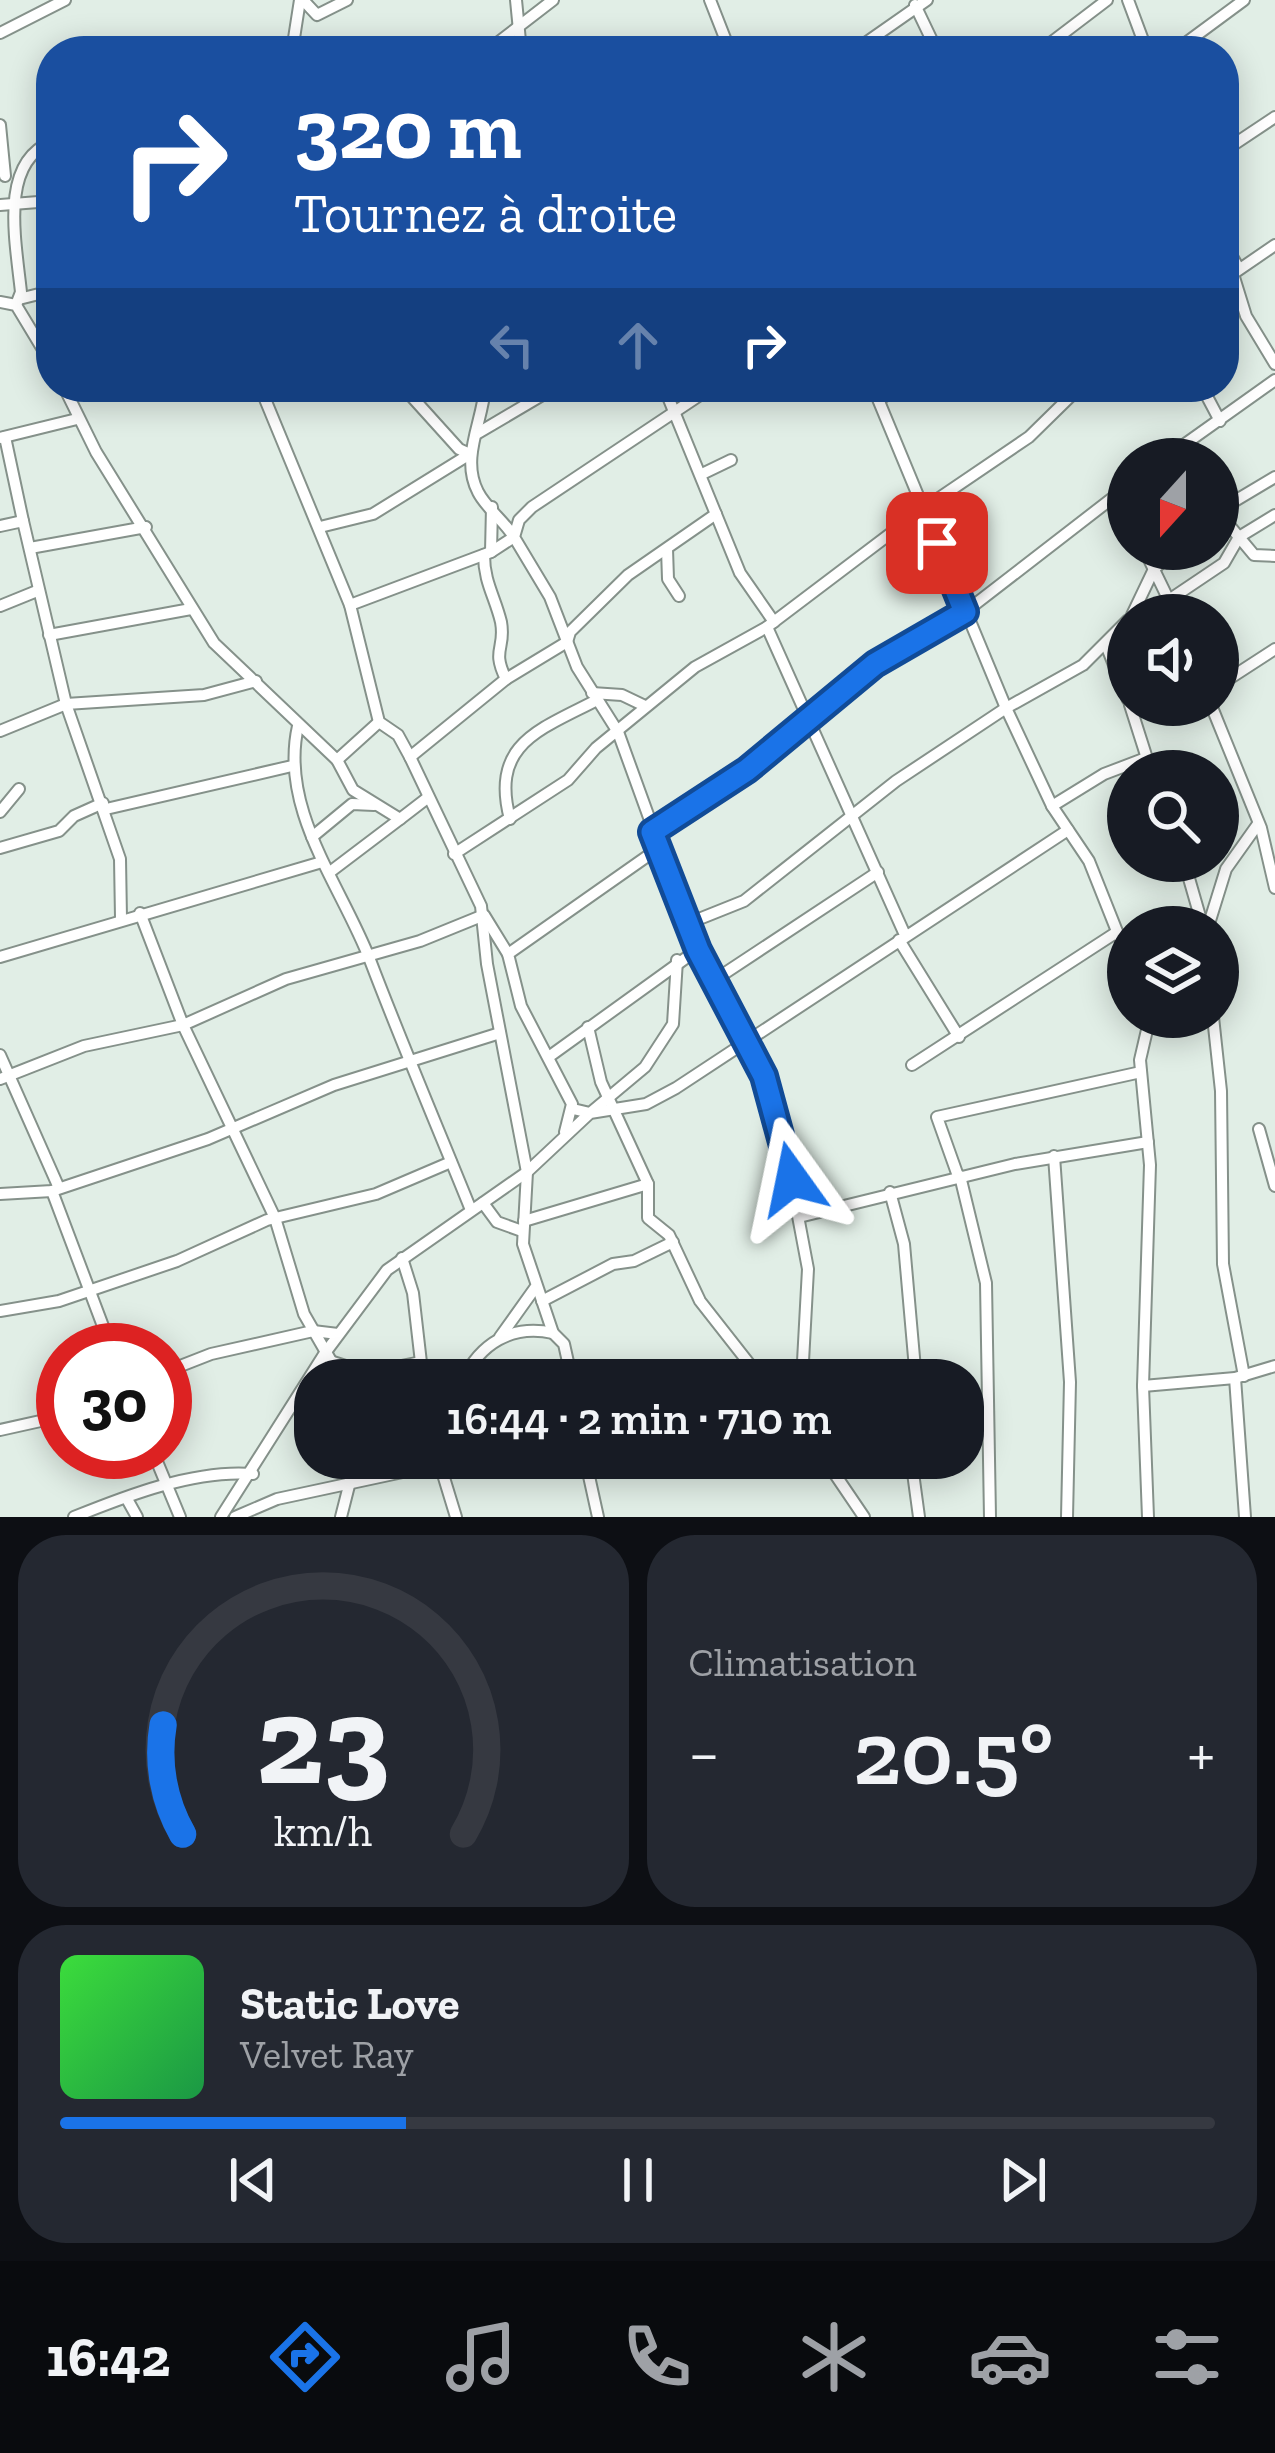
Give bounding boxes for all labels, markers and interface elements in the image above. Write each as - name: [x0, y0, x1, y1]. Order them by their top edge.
- text: 320 m: [294, 79, 522, 180]
- icon: right: [96, 84, 252, 240]
- text: Tournez à droite: [294, 181, 677, 246]
- icon: left: [479, 312, 545, 378]
- icon: ahead: [605, 312, 671, 378]
- icon: right: [731, 312, 797, 378]
- north arrow: [1107, 438, 1239, 570]
- map controls: [1107, 438, 1239, 1038]
- pin: [886, 492, 988, 594]
- icon: arrive: [904, 510, 970, 576]
- button: sound: [1107, 594, 1239, 726]
- button: search: [1107, 750, 1239, 882]
- button: layers: [1107, 906, 1239, 1038]
- position arrow: [729, 1116, 855, 1242]
- speed limit sign: 30: [36, 1323, 192, 1479]
- text: 16:44 · 2 min · 710 m: [446, 1392, 832, 1446]
- text: Climatisation: [689, 1639, 917, 1686]
- text: 23: [256, 1665, 390, 1815]
- text: 20.5°: [853, 1699, 1053, 1807]
- text: −: [689, 1714, 719, 1793]
- text: +: [1187, 1714, 1215, 1793]
- text: km/h: [274, 1806, 372, 1857]
- text: Static Love: [240, 1977, 459, 2031]
- text: Velvet Ray: [240, 2031, 414, 2078]
- icon: previous: [220, 2147, 286, 2213]
- icon: pause: [605, 2147, 671, 2213]
- icon: next: [990, 2147, 1056, 2213]
- icon: directions: [263, 2315, 347, 2399]
- icon: music: [439, 2315, 523, 2399]
- icon: phone: [615, 2315, 699, 2399]
- icon: climate: [792, 2315, 876, 2399]
- icon: car: [968, 2315, 1052, 2399]
- icon: filters: [1145, 2315, 1229, 2399]
- text: 16:42: [46, 2325, 170, 2390]

